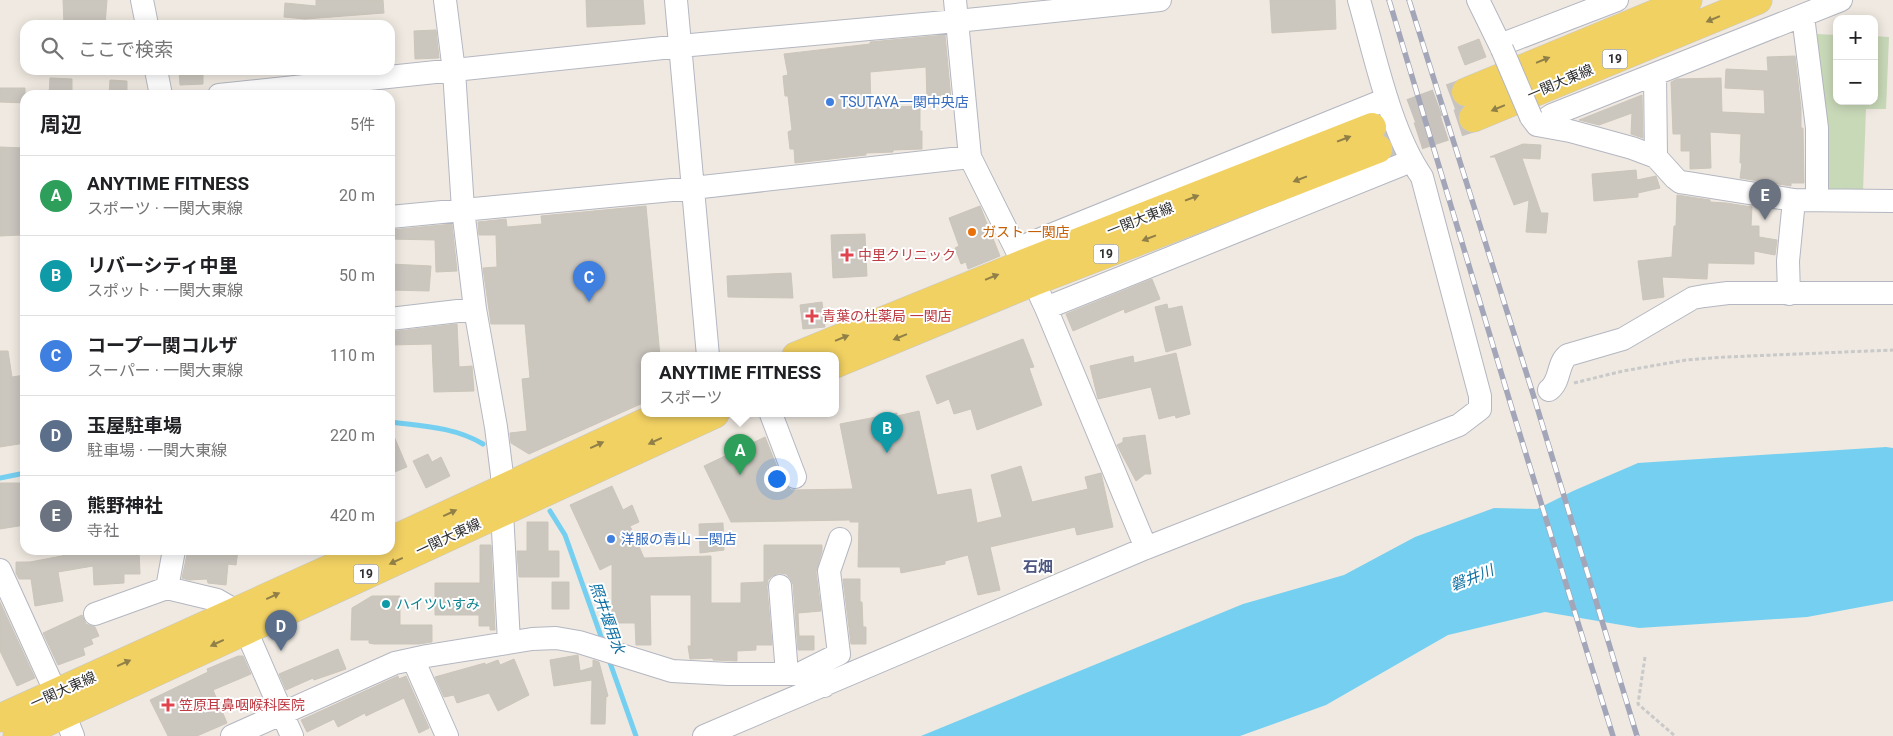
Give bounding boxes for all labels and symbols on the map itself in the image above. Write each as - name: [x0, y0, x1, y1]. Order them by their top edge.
- one-way arrow: [1706, 15, 1720, 23]
- road number: 19: [1602, 50, 1628, 68]
- one-way arrow: [1536, 56, 1551, 64]
- street label: 一関大東線: [1525, 61, 1595, 103]
- place label: TSUTAYA一関中央店: [840, 94, 969, 110]
- marker: TSUTAYA一関中央店: [824, 96, 836, 108]
- one-way arrow: [1491, 104, 1505, 112]
- one-way arrow: [1336, 135, 1351, 142]
- one-way arrow: [1292, 175, 1307, 183]
- pin: E: [1749, 179, 1781, 220]
- one-way arrow: [1185, 194, 1200, 202]
- street label: 一関大東線: [1104, 199, 1176, 239]
- place label: ガスト 一関店: [982, 224, 1069, 240]
- marker: ガスト 一関店: [966, 226, 978, 238]
- one-way arrow: [1141, 235, 1156, 242]
- road number: 19: [1094, 244, 1118, 264]
- place label: 中里クリニック: [858, 247, 956, 263]
- marker: 中里クリニック: [840, 248, 854, 262]
- pin: C: [573, 261, 605, 302]
- one-way arrow: [985, 272, 999, 280]
- place label: 青葉の杜薬局 一関店: [822, 308, 951, 324]
- marker: 青葉の杜薬局 一関店: [806, 310, 818, 322]
- one-way arrow: [892, 333, 907, 341]
- one-way arrow: [835, 334, 850, 342]
- pin: B: [871, 412, 903, 453]
- pin: A: [724, 434, 756, 475]
- one-way arrow: [648, 438, 662, 446]
- one-way arrow: [590, 440, 604, 448]
- your location: [764, 466, 790, 492]
- one-way arrow: [443, 509, 457, 517]
- street label: 一関大東線: [413, 515, 483, 559]
- place label: 洋服の青山 一関店: [621, 531, 736, 547]
- marker: 洋服の青山 一関店: [605, 533, 617, 545]
- one-way arrow: [389, 557, 403, 565]
- district label: 石畑: [1023, 558, 1053, 576]
- water label: 磐井川: [1448, 560, 1498, 595]
- road number: 19: [354, 564, 378, 584]
- water label: 照井堰用水: [586, 580, 629, 658]
- one-way arrow: [265, 591, 280, 600]
- place label: ハイツいすみ: [396, 596, 480, 612]
- marker: ハイツいすみ: [380, 598, 392, 610]
- pin: D: [265, 610, 297, 651]
- one-way arrow: [210, 640, 224, 648]
- one-way arrow: [117, 658, 131, 666]
- street label: 一関大東線: [28, 668, 98, 712]
- place label: 笠原耳鼻咽喉科医院: [179, 697, 305, 713]
- marker: 笠原耳鼻咽喉科医院: [161, 698, 175, 712]

